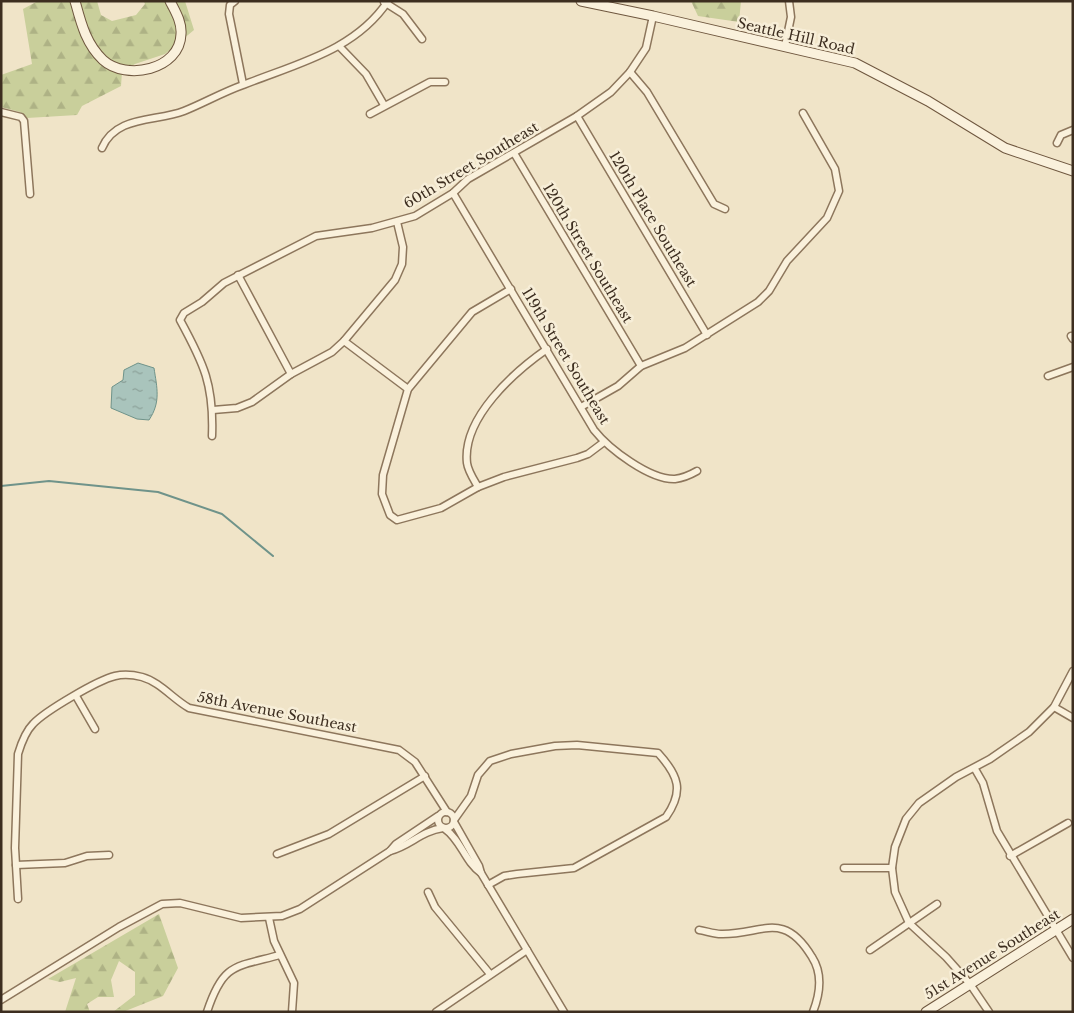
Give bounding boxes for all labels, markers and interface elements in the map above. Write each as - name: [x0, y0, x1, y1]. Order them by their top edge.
- street label: Seattle Hill Road: [735, 14, 857, 58]
- street label: 60th Street Southeast: [400, 117, 542, 212]
- street label: 120th Place Southeast: [605, 148, 701, 291]
- street label: 120th Street Southeast: [539, 180, 637, 327]
- street label: 119th Street Southeast: [518, 284, 614, 428]
- street label: 58th Avenue Southeast: [196, 688, 359, 736]
- street label: 51st Avenue Southeast: [921, 905, 1064, 1003]

